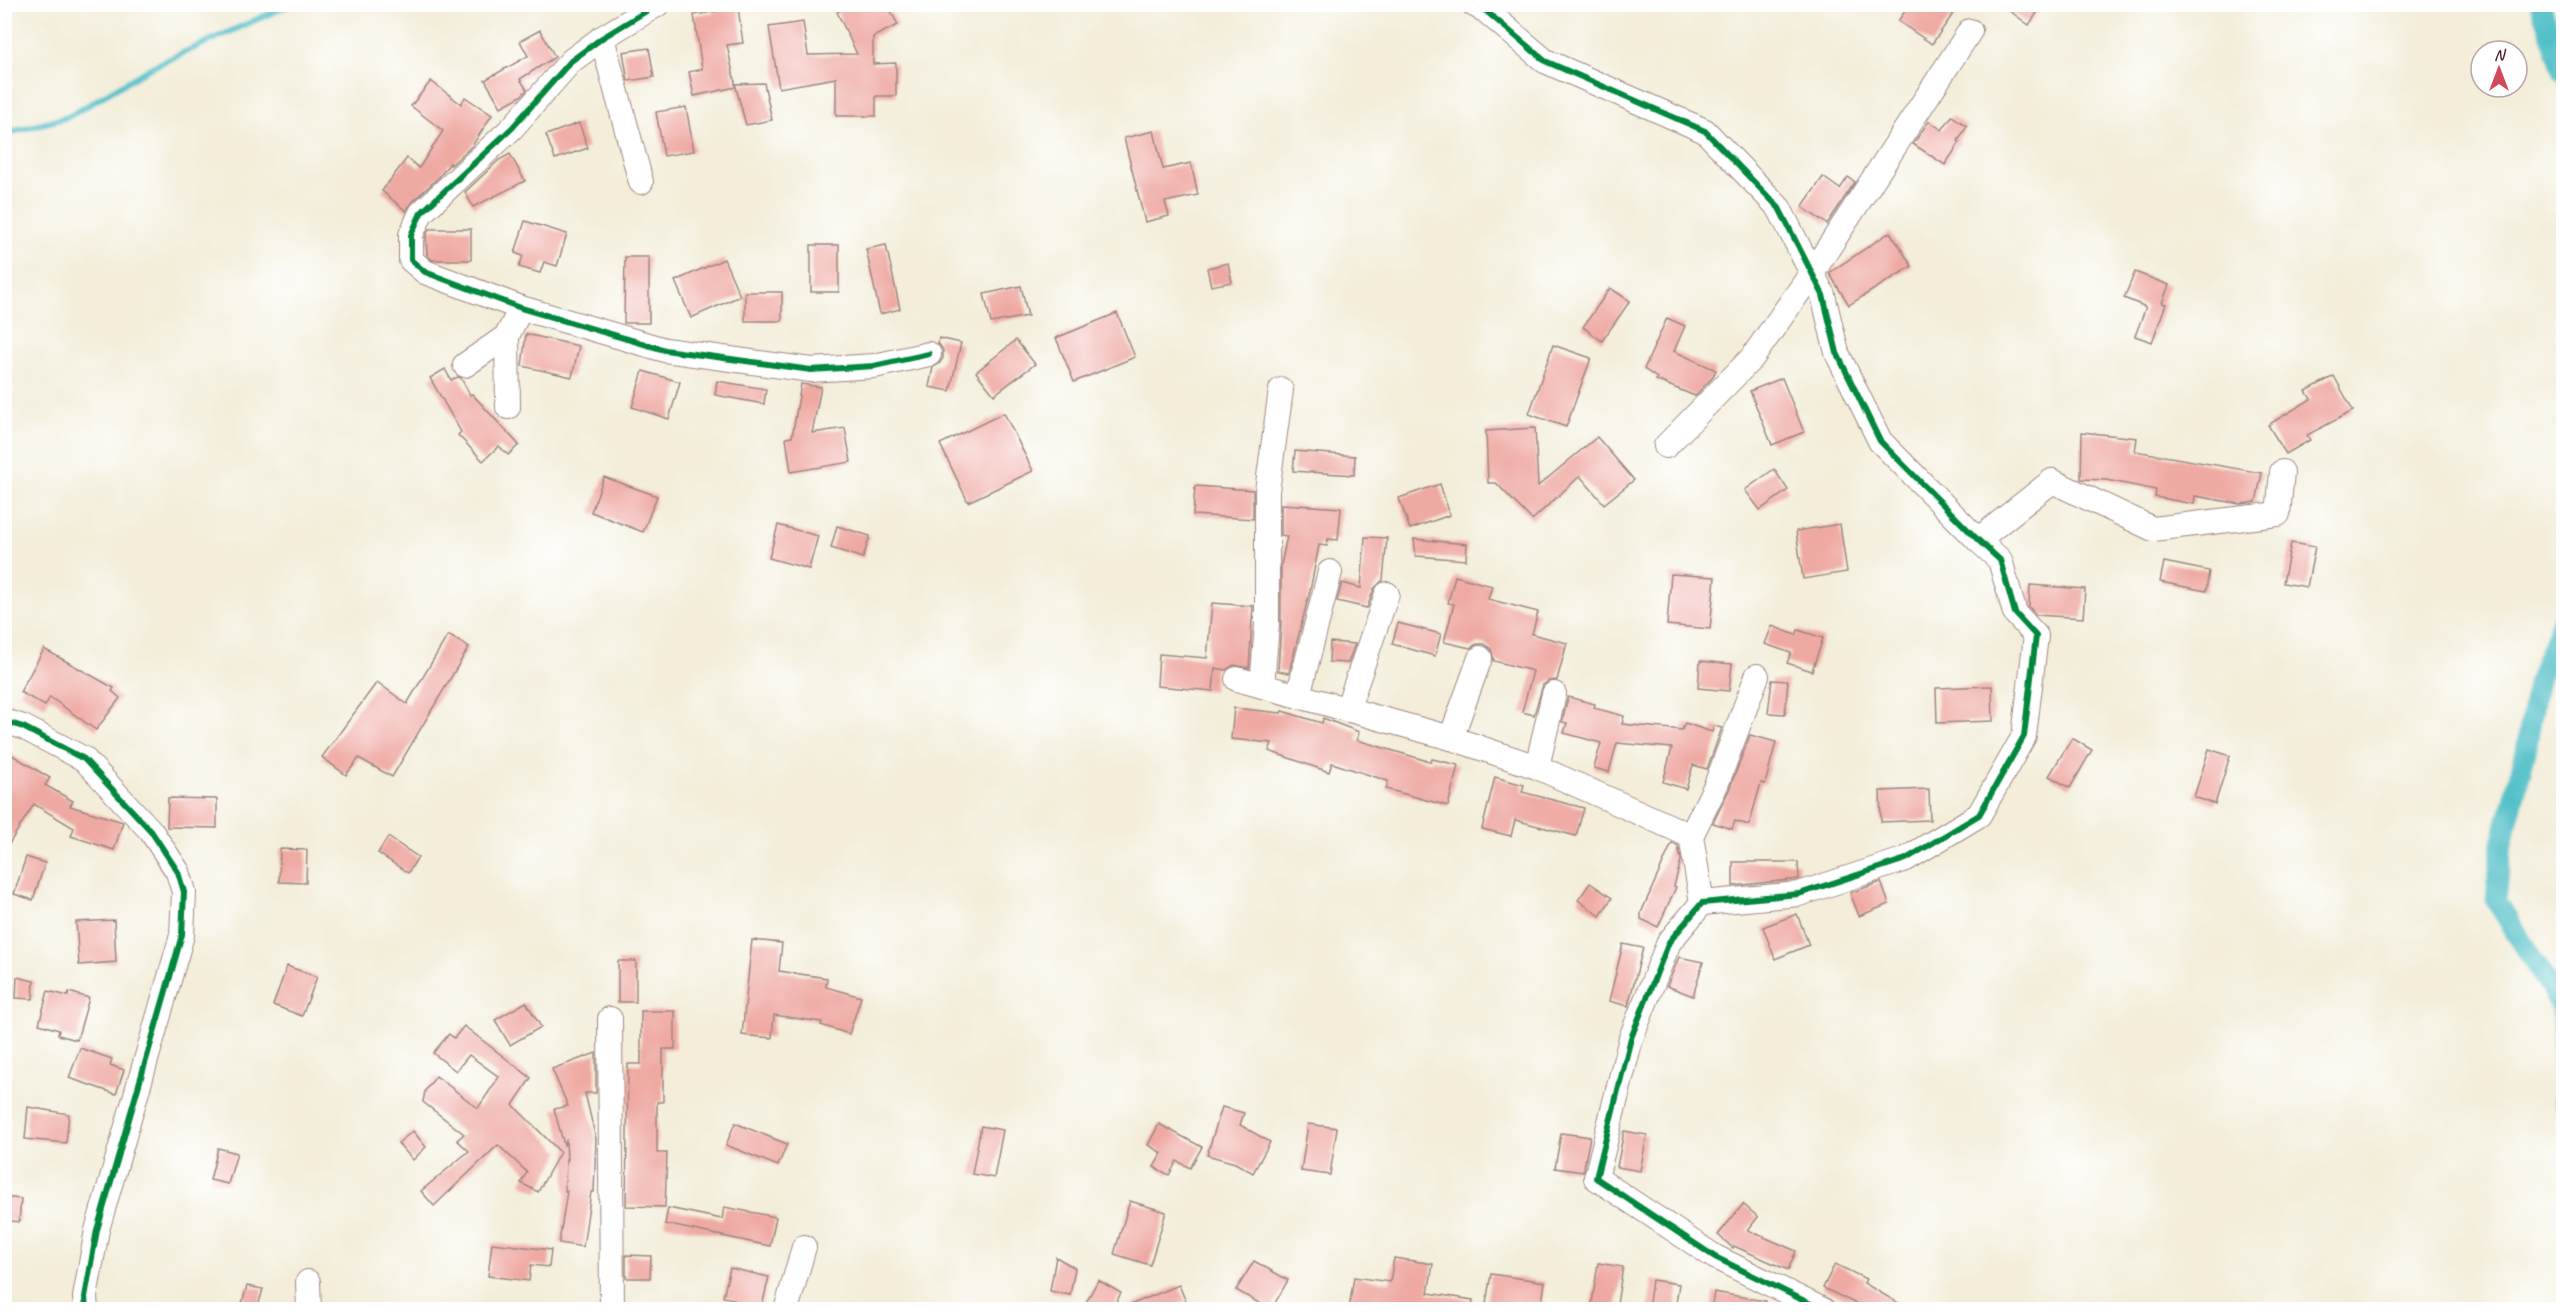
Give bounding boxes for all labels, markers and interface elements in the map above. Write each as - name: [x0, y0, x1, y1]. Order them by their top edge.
- north arrow: [2469, 39, 2529, 99]
- text: N: [2494, 45, 2507, 65]

